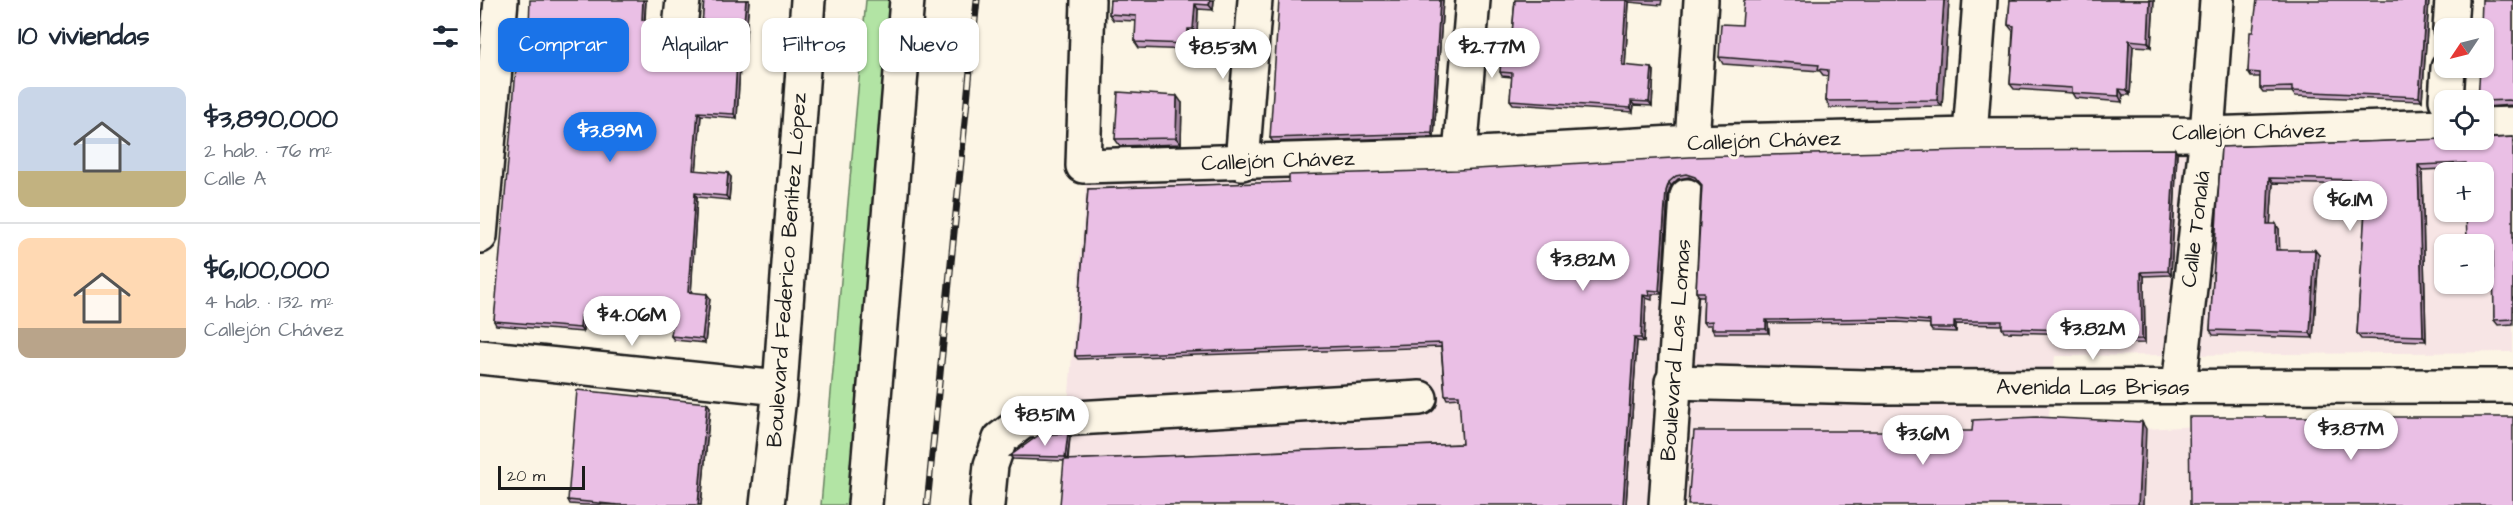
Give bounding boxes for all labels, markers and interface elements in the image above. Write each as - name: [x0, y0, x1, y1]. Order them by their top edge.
- text: 10 viviendas: [18, 18, 150, 54]
- chip: Comprar: [498, 18, 629, 72]
- chip: Alquilar: [641, 18, 750, 72]
- chip: Filtros: [762, 18, 867, 72]
- chip: Nuevo: [879, 18, 979, 72]
- north arrow: [2434, 18, 2494, 78]
- map controls: [2434, 18, 2494, 294]
- icon: filters: [429, 20, 462, 53]
- pin: $2.77M: [1443, 28, 1541, 79]
- pin: $8.53M: [1174, 29, 1272, 80]
- text: $2.77M: [1459, 33, 1525, 61]
- text: $8.53M: [1189, 34, 1257, 62]
- button: locate: [2434, 90, 2494, 150]
- street label: Boulevard Federico Benítez López: [759, 92, 815, 448]
- text: $3,890,000: [204, 101, 338, 137]
- icon: home: [66, 111, 138, 183]
- pin: $3.89M: [561, 112, 659, 163]
- street label: Callejón Chávez: [2172, 115, 2326, 149]
- text: $3.89M: [577, 117, 643, 145]
- street label: Callejón Chávez: [1687, 123, 1841, 159]
- text: 2 hab. · 76 m²: [204, 137, 332, 165]
- street label: Callejón Chávez: [1201, 143, 1355, 179]
- button: +: [2434, 162, 2494, 222]
- text: Calle A: [204, 165, 266, 193]
- street label: Calle Tonalá: [2173, 169, 2219, 289]
- pin: $6.1M: [2308, 181, 2392, 232]
- text: $6.1M: [2327, 186, 2373, 214]
- button: −: [2434, 234, 2494, 294]
- street label: Boulevard Las Lomas: [1653, 238, 1699, 462]
- pin: $3.82M: [1534, 241, 1632, 292]
- text: $3.82M: [1550, 246, 1616, 274]
- text: $6,100,000: [204, 252, 329, 288]
- icon: home: [66, 262, 138, 334]
- text: 4 hab. · 132 m²: [204, 288, 334, 316]
- pin: $4.06M: [583, 296, 681, 347]
- text: $4.06M: [597, 301, 667, 329]
- pin: $3.82M: [2044, 310, 2142, 361]
- text: $3.82M: [2060, 315, 2126, 343]
- text: Callejón Chávez: [204, 316, 344, 344]
- street label: Avenida Las Brisas: [1996, 372, 2190, 403]
- pin: $8.51M: [996, 396, 1094, 447]
- text: $8.51M: [1015, 401, 1075, 429]
- pin: $3.87M: [2302, 410, 2400, 461]
- pin: $3.6M: [1881, 415, 1965, 466]
- text: $3.87M: [2318, 415, 2384, 443]
- text: $3.6M: [1896, 420, 1950, 448]
- scale bar: [498, 463, 585, 490]
- text: 20 m: [507, 465, 545, 487]

